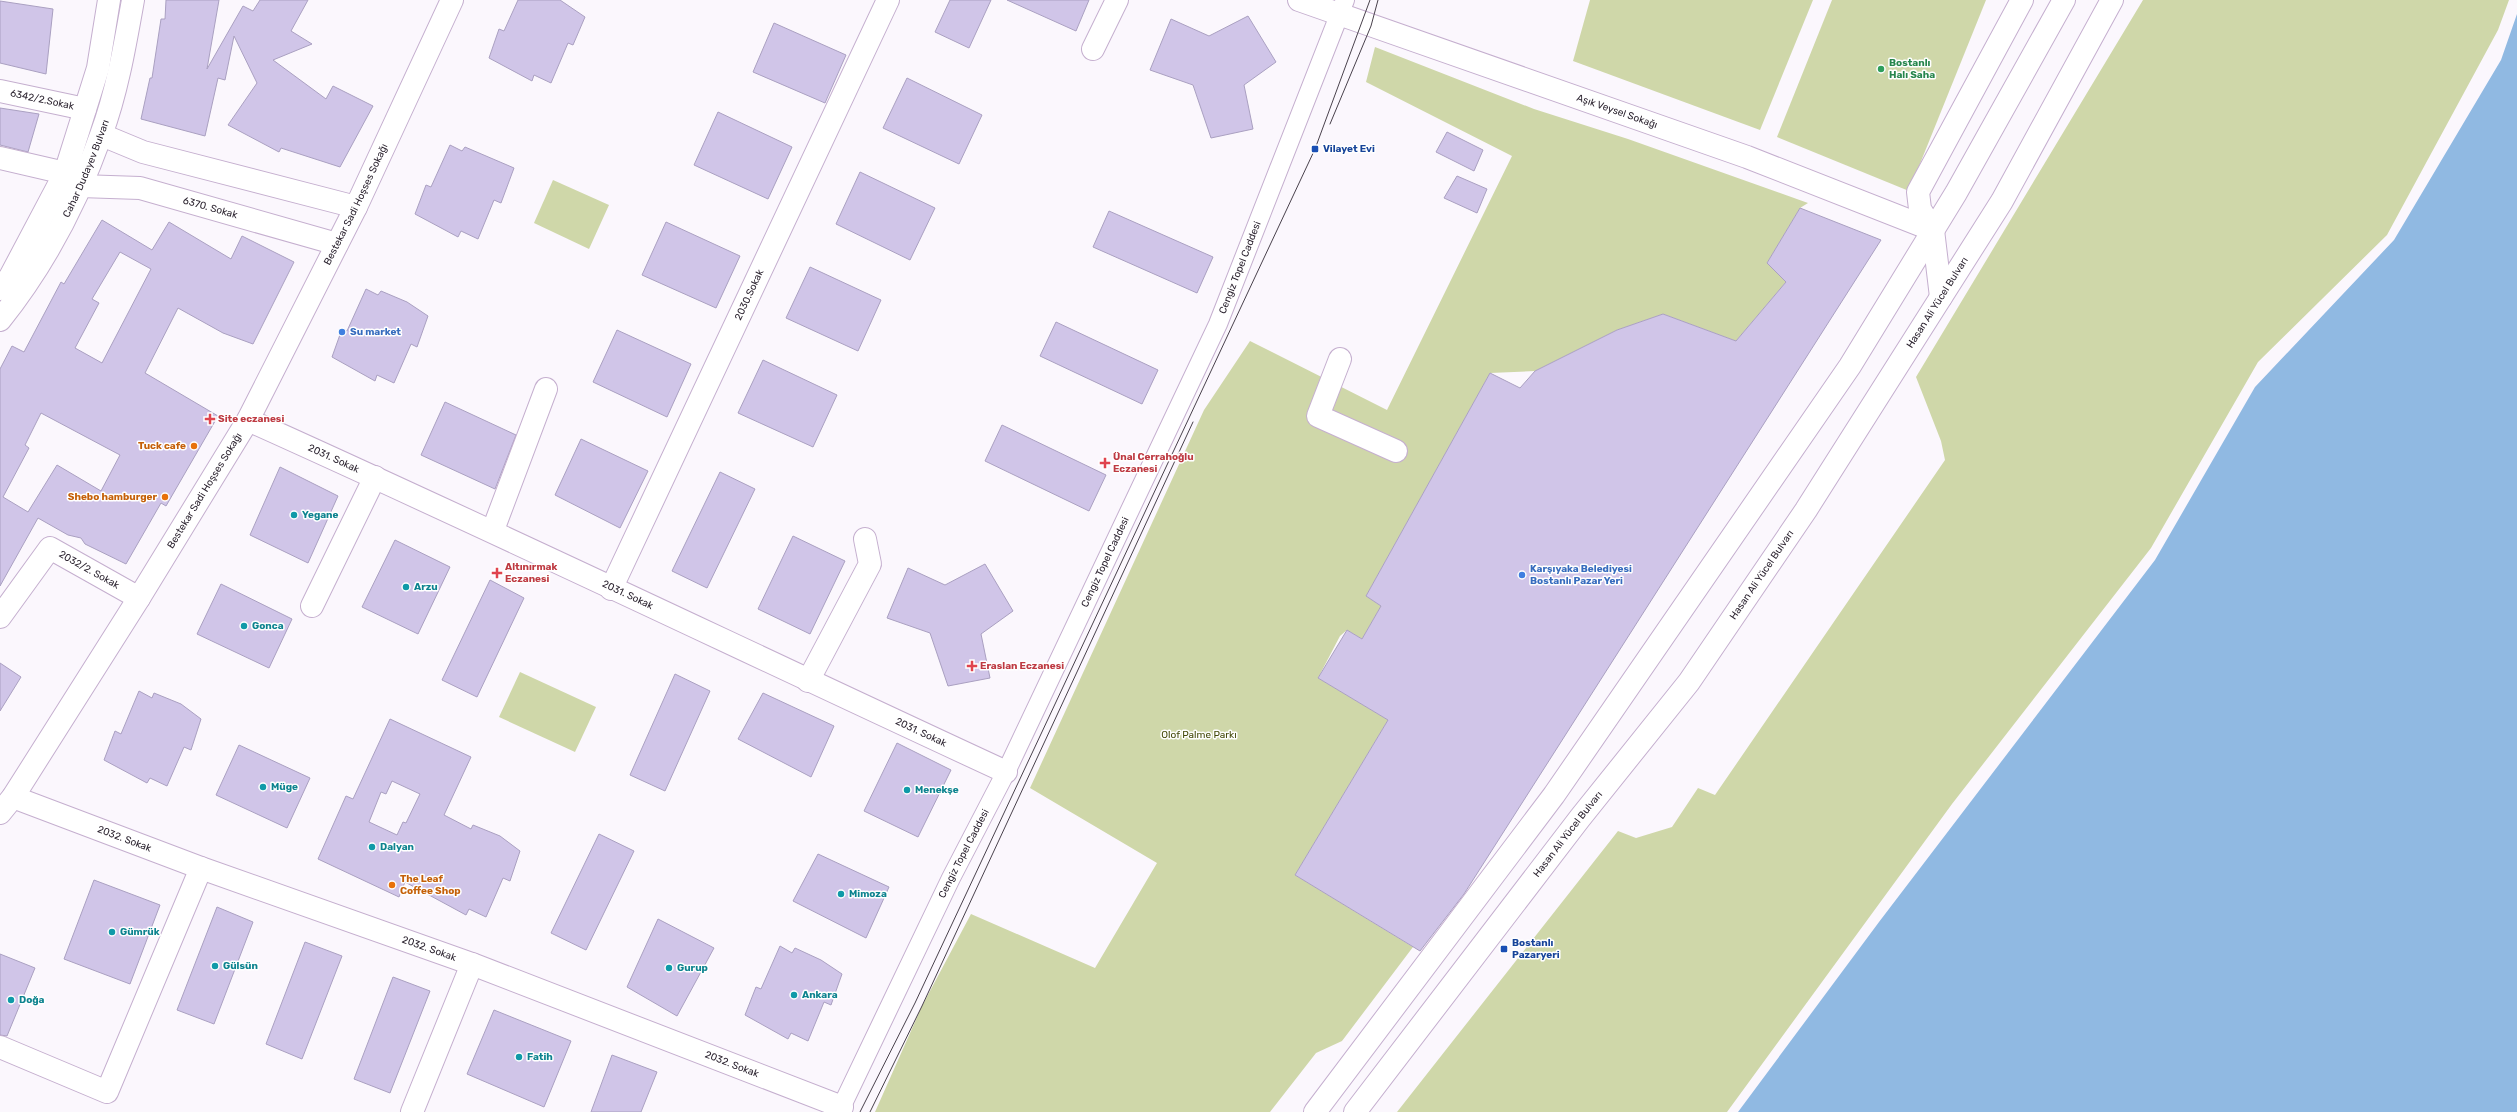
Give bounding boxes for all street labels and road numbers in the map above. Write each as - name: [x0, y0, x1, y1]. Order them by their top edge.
- street label: 6342/2.Sokak: [9, 87, 76, 113]
- street label: Aşık Veysel Sokağı: [1575, 92, 1659, 131]
- street label: Cahar Dudayev Bulvarı: [61, 118, 112, 220]
- street label: Bestekar Sadi Hoşses Sokağı: [322, 142, 390, 267]
- street label: 6370. Sokak: [182, 195, 240, 222]
- street label: Cengiz Topel Caddesi: [1217, 220, 1264, 316]
- street label: Hasan Ali Yücel Bulvarı: [1904, 255, 1971, 350]
- street label: 2030.Sokak: [732, 267, 767, 322]
- street label: Bestekar Sadi Hoşses Sokağı: [165, 431, 245, 551]
- street label: 2031. Sokak: [306, 442, 362, 476]
- street label: Cengiz Topel Caddesi: [1079, 515, 1132, 609]
- street label: Hasan Ali Yücel Bulvarı: [1727, 528, 1796, 622]
- street label: 2032/2. Sokak: [57, 548, 122, 592]
- street label: 2031. Sokak: [600, 578, 656, 612]
- street label: 2031. Sokak: [893, 715, 949, 750]
- street label: Hasan Ali Yücel Bulvarı: [1531, 789, 1605, 880]
- street label: Cengiz Topel Caddesi: [936, 807, 992, 900]
- street label: 2032. Sokak: [96, 823, 154, 855]
- street label: 2032. Sokak: [400, 934, 459, 964]
- street label: 2032. Sokak: [703, 1049, 761, 1081]

